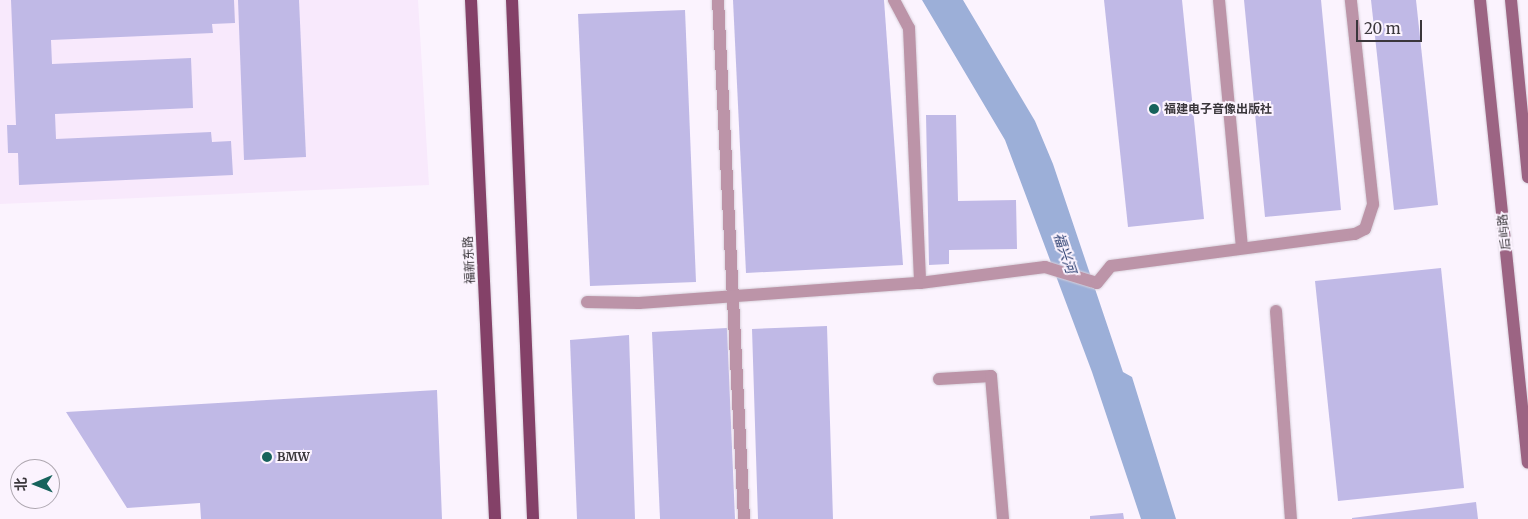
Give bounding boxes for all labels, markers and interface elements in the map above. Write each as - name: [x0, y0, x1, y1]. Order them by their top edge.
- scale bar: [1358, 10, 1424, 42]
- text: 20 m: [1364, 19, 1401, 38]
- place label: 福建电子音像出版社: [1164, 102, 1272, 116]
- marker: 福建电子音像出版社: [1148, 103, 1160, 115]
- street label: 后屿路: [1495, 213, 1513, 251]
- water label: 福兴河: [1050, 230, 1080, 276]
- street label: 福新东路: [461, 236, 477, 284]
- place label: BMW: [277, 450, 310, 464]
- marker: BMW: [261, 451, 273, 463]
- north arrow: [10, 459, 60, 509]
- text: 北: [12, 477, 30, 491]

